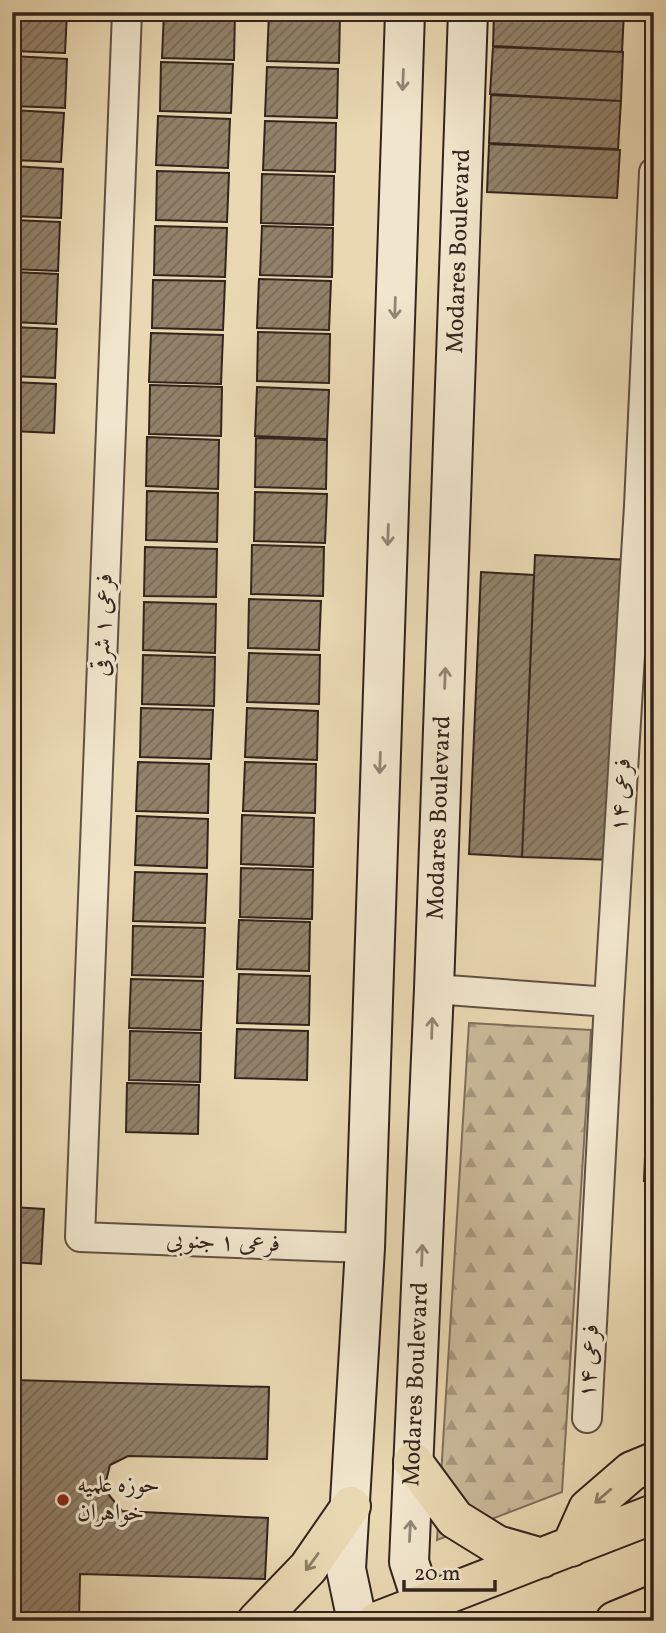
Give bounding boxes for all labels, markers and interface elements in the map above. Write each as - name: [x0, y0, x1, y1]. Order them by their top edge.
- one-way arrow: [396, 69, 409, 92]
- street label: Modares Boulevard: [439, 148, 480, 354]
- one-way arrow: [389, 296, 402, 319]
- one-way arrow: [381, 523, 394, 546]
- street label: فرعی ۱ شرقی: [85, 573, 123, 677]
- one-way arrow: [438, 667, 451, 690]
- street label: Modares Boulevard: [419, 715, 461, 920]
- one-way arrow: [374, 751, 387, 774]
- street label: فرعی ۱۴: [603, 757, 641, 833]
- one-way arrow: [426, 1017, 439, 1039]
- street label: فرعی ۱ جنوبی: [165, 1224, 281, 1262]
- one-way arrow: [416, 1244, 429, 1267]
- street label: Modares Boulevard: [395, 1281, 438, 1487]
- street label: فرعی ۱۴: [571, 1323, 609, 1399]
- place label: حوزه علمیه خواهران: [77, 1469, 160, 1531]
- one-way arrow: [594, 1488, 612, 1504]
- marker: حوزه علمیه خواهران: [55, 1492, 71, 1508]
- one-way arrow: [404, 1520, 417, 1543]
- scale bar: [404, 1549, 494, 1593]
- one-way arrow: [304, 1552, 319, 1571]
- text: 20 m: [414, 1560, 460, 1589]

